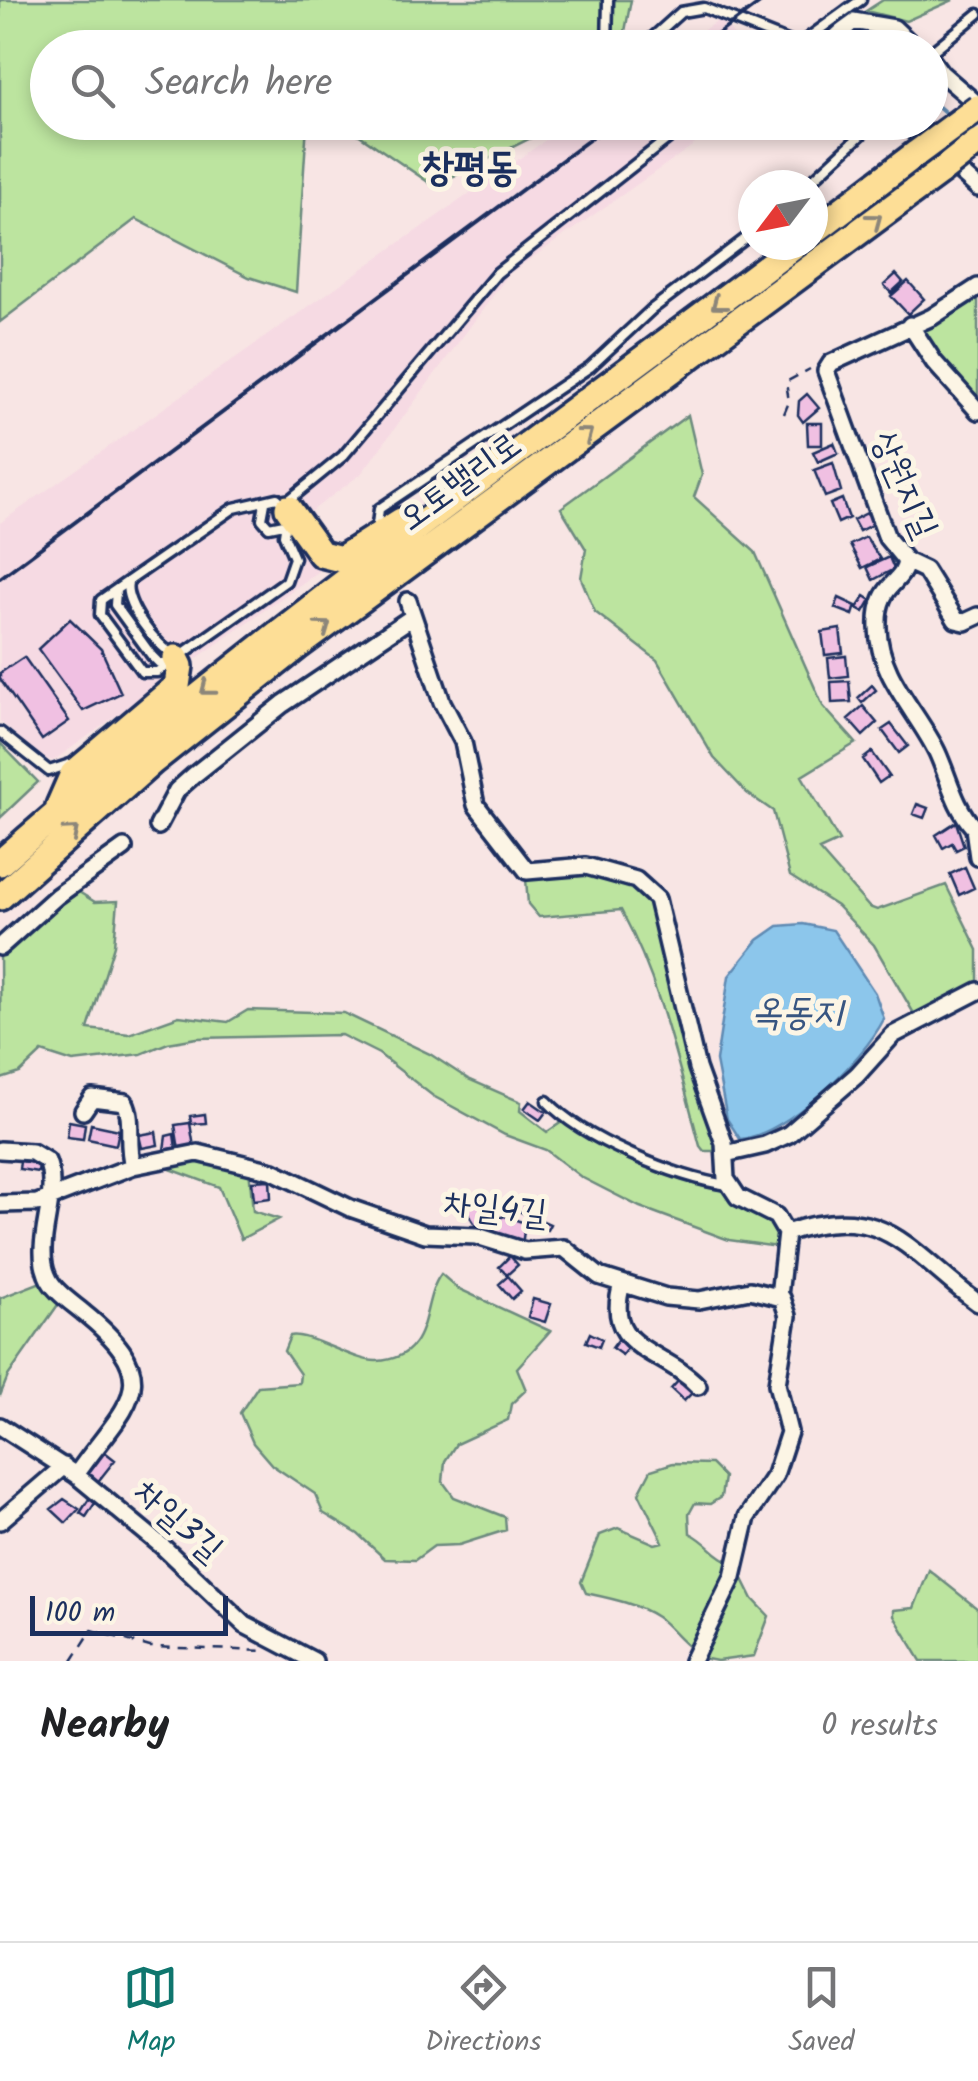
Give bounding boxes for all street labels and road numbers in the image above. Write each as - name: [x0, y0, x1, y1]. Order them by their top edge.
- street label: 오토밸리로: [388, 419, 534, 547]
- street label: 상원지길: [855, 422, 951, 548]
- street label: 차일4길: [440, 1177, 550, 1243]
- street label: 차일3길: [119, 1467, 235, 1577]

